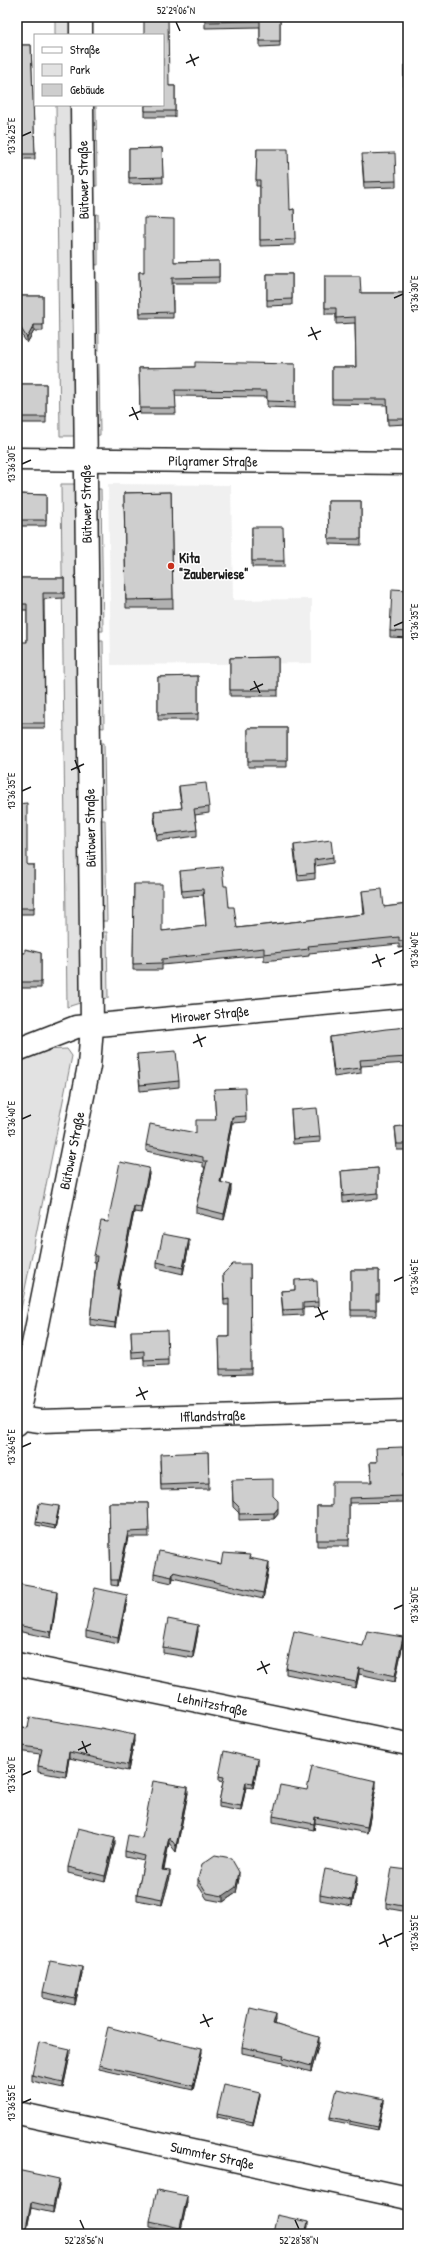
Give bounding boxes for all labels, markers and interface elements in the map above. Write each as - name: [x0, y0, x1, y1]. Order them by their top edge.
- text: 52°29'06"N: [157, 4, 195, 17]
- legend: [34, 34, 164, 106]
- text: Straße: [70, 41, 100, 58]
- text: Park: [70, 61, 90, 78]
- text: Gebäude: [70, 81, 105, 98]
- text: 13°36'25"E: [5, 117, 18, 154]
- street label: Bütower Straße: [72, 140, 94, 220]
- text: 13°36'30"E: [408, 275, 421, 312]
- text: 13°36'30"E: [5, 445, 18, 482]
- street label: Pilgramer Straße: [168, 451, 258, 471]
- street label: Bütower Straße: [75, 464, 97, 544]
- place label: Kita "Zauberwiese": [179, 548, 249, 583]
- marker: Kita "Zauberwiese": [166, 561, 176, 571]
- text: 13°36'35"E: [408, 603, 421, 640]
- text: 13°36'35"E: [5, 772, 18, 809]
- street label: Bütower Straße: [79, 788, 101, 868]
- text: 13°36'40"E: [408, 931, 421, 968]
- street label: Mirower Straße: [170, 1001, 250, 1027]
- text: 13°36'40"E: [5, 1100, 18, 1137]
- street label: Bütower Straße: [54, 1109, 89, 1191]
- text: 13°36'45"E: [408, 1258, 421, 1295]
- street label: Ifflandstraße: [180, 1405, 246, 1426]
- text: 13°36'45"E: [5, 1428, 18, 1465]
- text: 13°36'50"E: [408, 1586, 421, 1623]
- street label: Lehnitzstraße: [176, 1687, 250, 1720]
- text: 13°36'50"E: [5, 1756, 18, 1793]
- text: 13°36'55"E: [408, 1914, 421, 1951]
- text: 13°36'55"E: [5, 2084, 18, 2121]
- street label: Summter Straße: [169, 2137, 257, 2173]
- text: 52°28'56"N: [65, 2234, 103, 2247]
- text: 52°28'58"N: [280, 2234, 318, 2247]

